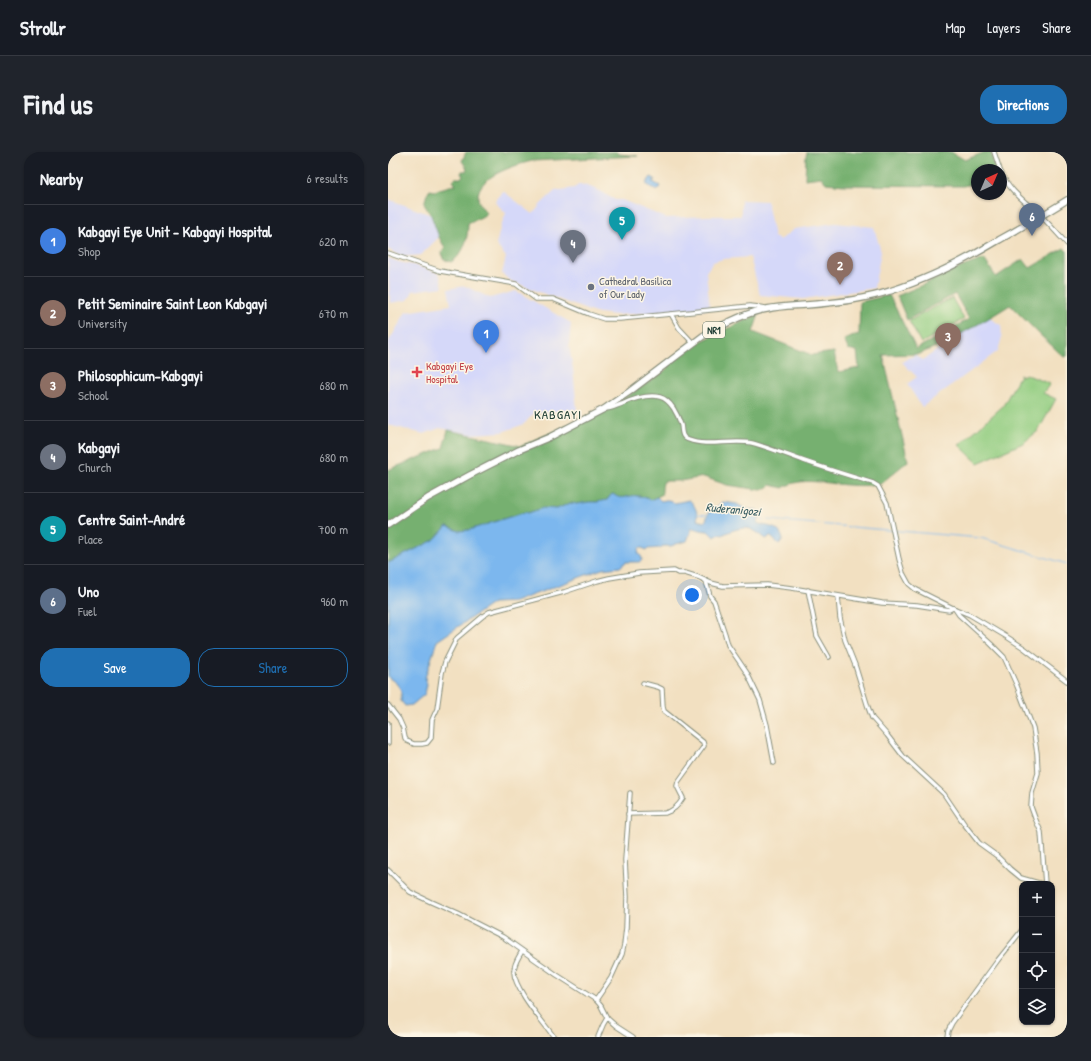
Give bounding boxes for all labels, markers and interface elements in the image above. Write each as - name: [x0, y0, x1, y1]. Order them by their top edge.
- text: Strollr: [20, 15, 66, 41]
- text: Map: [945, 18, 965, 37]
- text: Layers: [987, 18, 1020, 37]
- text: Share: [1042, 18, 1071, 37]
- text: Find us: [24, 85, 93, 123]
- button: Directions: [980, 85, 1067, 124]
- north arrow: [971, 164, 1007, 200]
- text: Nearby: [40, 167, 83, 190]
- text: 6 results: [307, 169, 348, 187]
- pin: 6: [1019, 203, 1045, 236]
- pin: 5: [609, 207, 635, 240]
- text: Kabgayi Eye Unit - Kabgayi Hospital: [78, 221, 272, 242]
- pin: 4: [560, 230, 586, 263]
- text: 1: [51, 232, 55, 250]
- text: 620 m: [319, 232, 348, 250]
- text: Shop: [78, 242, 100, 260]
- pin: 2: [827, 252, 853, 285]
- place label: Cathedral Basilica of Our Lady: [599, 274, 672, 301]
- marker: Cathedral Basilica of Our Lady: [586, 282, 596, 292]
- text: Petit Seminaire Saint Leon Kabgayi: [78, 293, 267, 314]
- text: 2: [50, 304, 56, 322]
- text: 670 m: [319, 304, 348, 322]
- text: University: [78, 314, 127, 332]
- pin: 1: [473, 320, 499, 353]
- road number: NR1: [703, 322, 725, 338]
- pin: 3: [935, 323, 961, 356]
- place label: Kabgayi Eye Hospital: [426, 359, 474, 386]
- text: Philosophicum-Kabgayi: [78, 365, 203, 386]
- marker: Kabgayi Eye Hospital: [411, 366, 423, 378]
- text: 3: [50, 376, 56, 394]
- text: 680 m: [320, 376, 348, 394]
- text: School: [78, 386, 108, 404]
- district label: KABGAYI: [534, 405, 582, 423]
- text: Kabgayi: [78, 437, 120, 458]
- text: 4: [51, 448, 55, 466]
- text: 680 m: [320, 448, 348, 466]
- text: Church: [78, 458, 111, 476]
- water label: Ruderanigozi: [705, 498, 763, 520]
- text: Centre Saint-André: [78, 509, 185, 530]
- text: 5: [50, 520, 56, 538]
- text: 700 m: [318, 520, 348, 538]
- text: Place: [78, 530, 103, 548]
- text: Uno: [78, 581, 99, 602]
- your location: [682, 585, 702, 605]
- text: 6: [50, 592, 56, 610]
- text: 960 m: [320, 592, 348, 610]
- text: Fuel: [78, 602, 97, 620]
- button: Save: [40, 648, 190, 687]
- button: Share: [198, 648, 348, 687]
- map controls: [1019, 881, 1055, 1025]
- button: +: [1019, 881, 1055, 917]
- button: −: [1019, 917, 1055, 953]
- button: locate: [1019, 953, 1055, 989]
- button: layers: [1019, 989, 1055, 1025]

